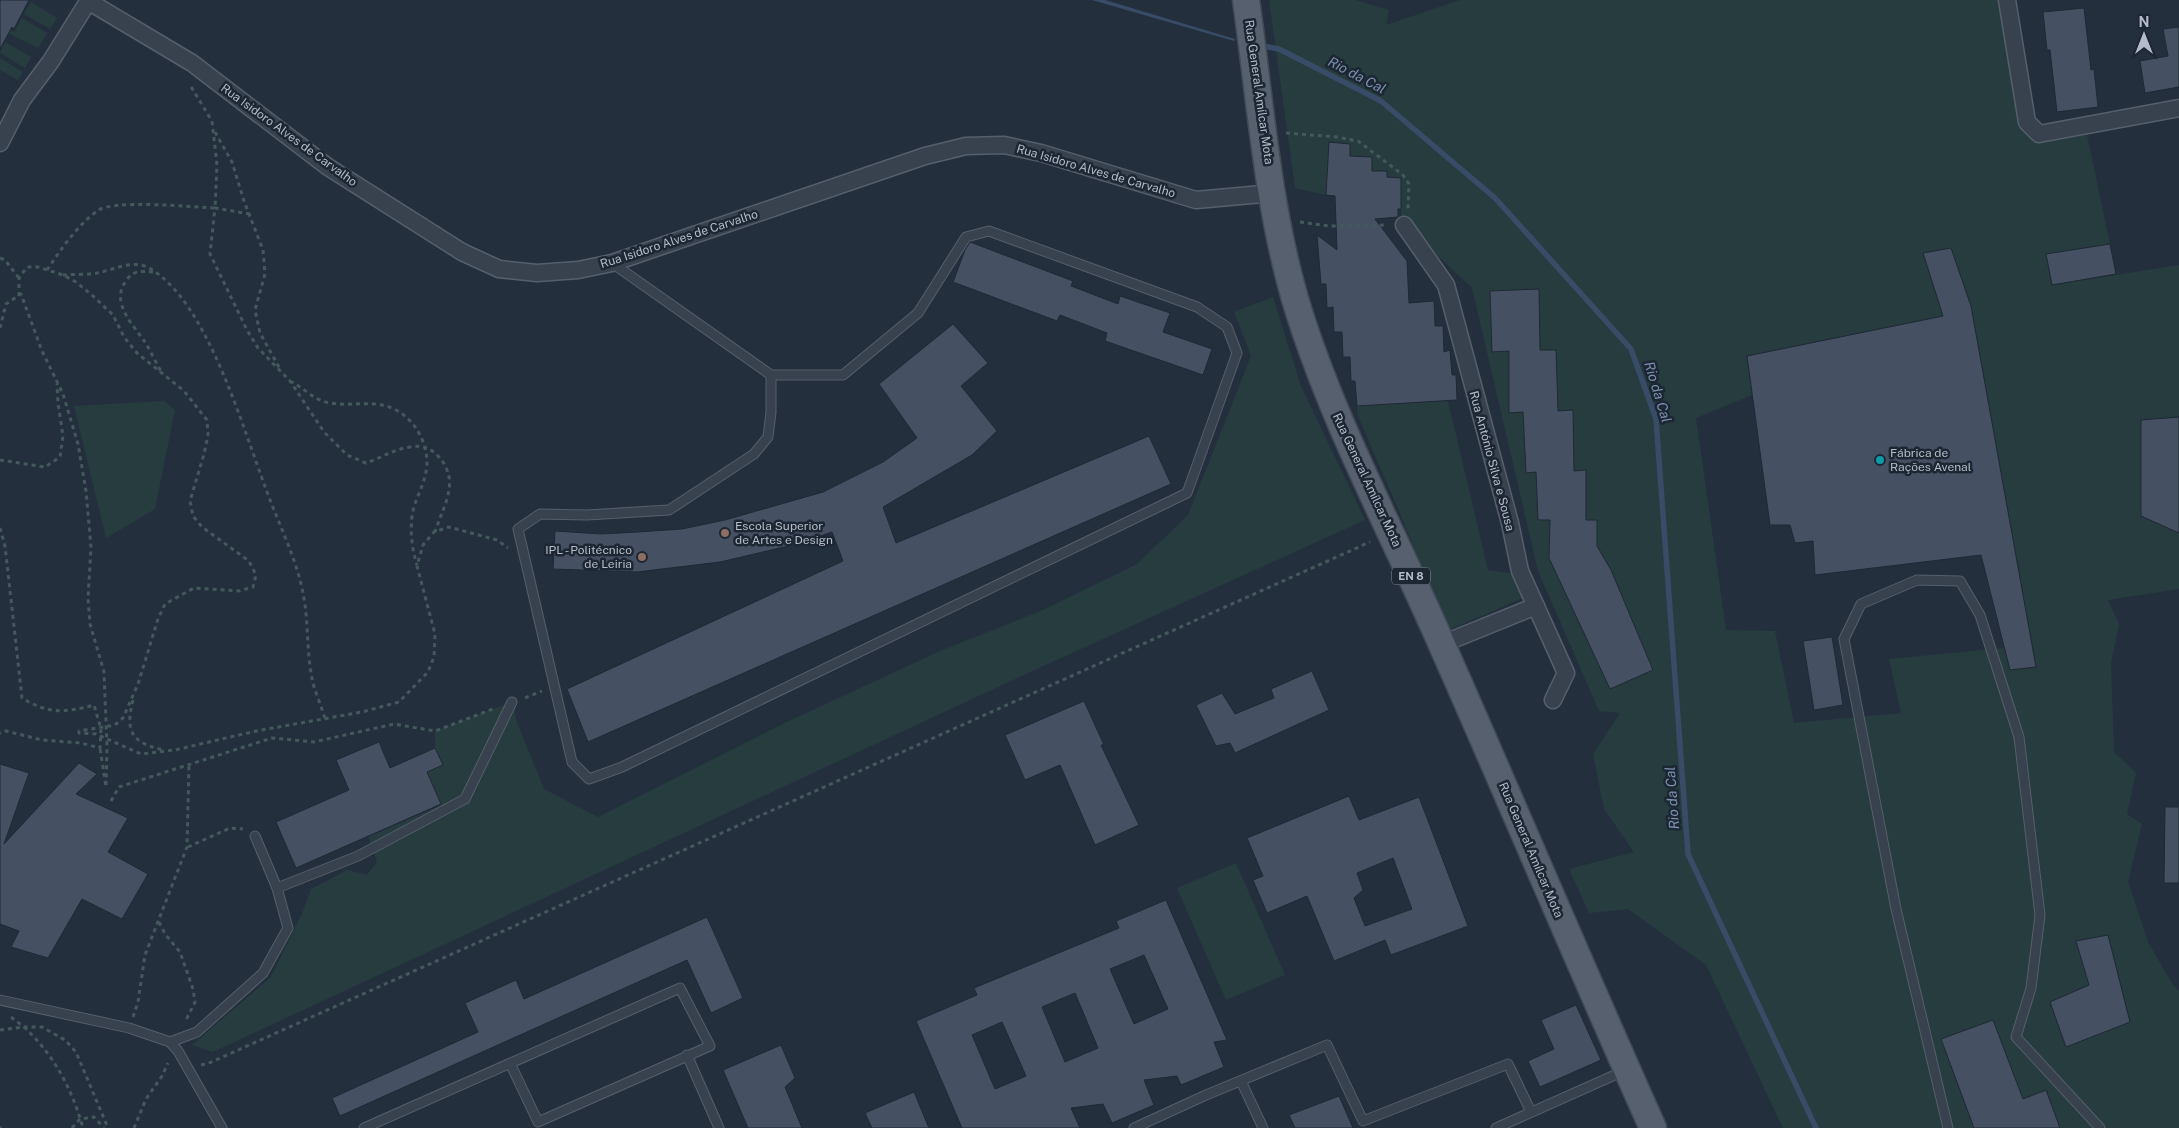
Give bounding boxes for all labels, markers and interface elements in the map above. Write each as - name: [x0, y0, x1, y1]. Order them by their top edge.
- north arrow: [2119, 10, 2169, 60]
- text: N: [2139, 14, 2149, 30]
- street label: Rua General Amílcar Mota: [1242, 19, 1276, 165]
- water label: Rio da Cal: [1325, 53, 1389, 97]
- street label: Rua Isidoro Alves de Carvalho: [218, 81, 360, 189]
- street label: Rua Isidoro Alves de Carvalho: [1015, 142, 1177, 201]
- street label: Rua Isidoro Alves de Carvalho: [598, 207, 760, 271]
- water label: Rio da Cal: [1641, 360, 1675, 424]
- street label: Rua António Silva e Sousa: [1467, 389, 1517, 533]
- street label: Rua General Amílcar Mota: [1330, 411, 1404, 549]
- place label: Fábrica de Rações Avenal: [1890, 446, 1972, 474]
- marker: Fábrica de Rações Avenal: [1874, 454, 1886, 466]
- place label: Escola Superior de Artes e Design: [735, 519, 833, 547]
- marker: Escola Superior de Artes e Design: [719, 527, 731, 539]
- place label: IPL - Politécnico de Leiria: [545, 543, 632, 571]
- marker: IPL - Politécnico de Leiria: [636, 551, 648, 563]
- road number: EN 8: [1392, 568, 1430, 584]
- water label: Rio da Cal: [1662, 766, 1682, 830]
- street label: Rua General Amílcar Mota: [1496, 780, 1566, 920]

